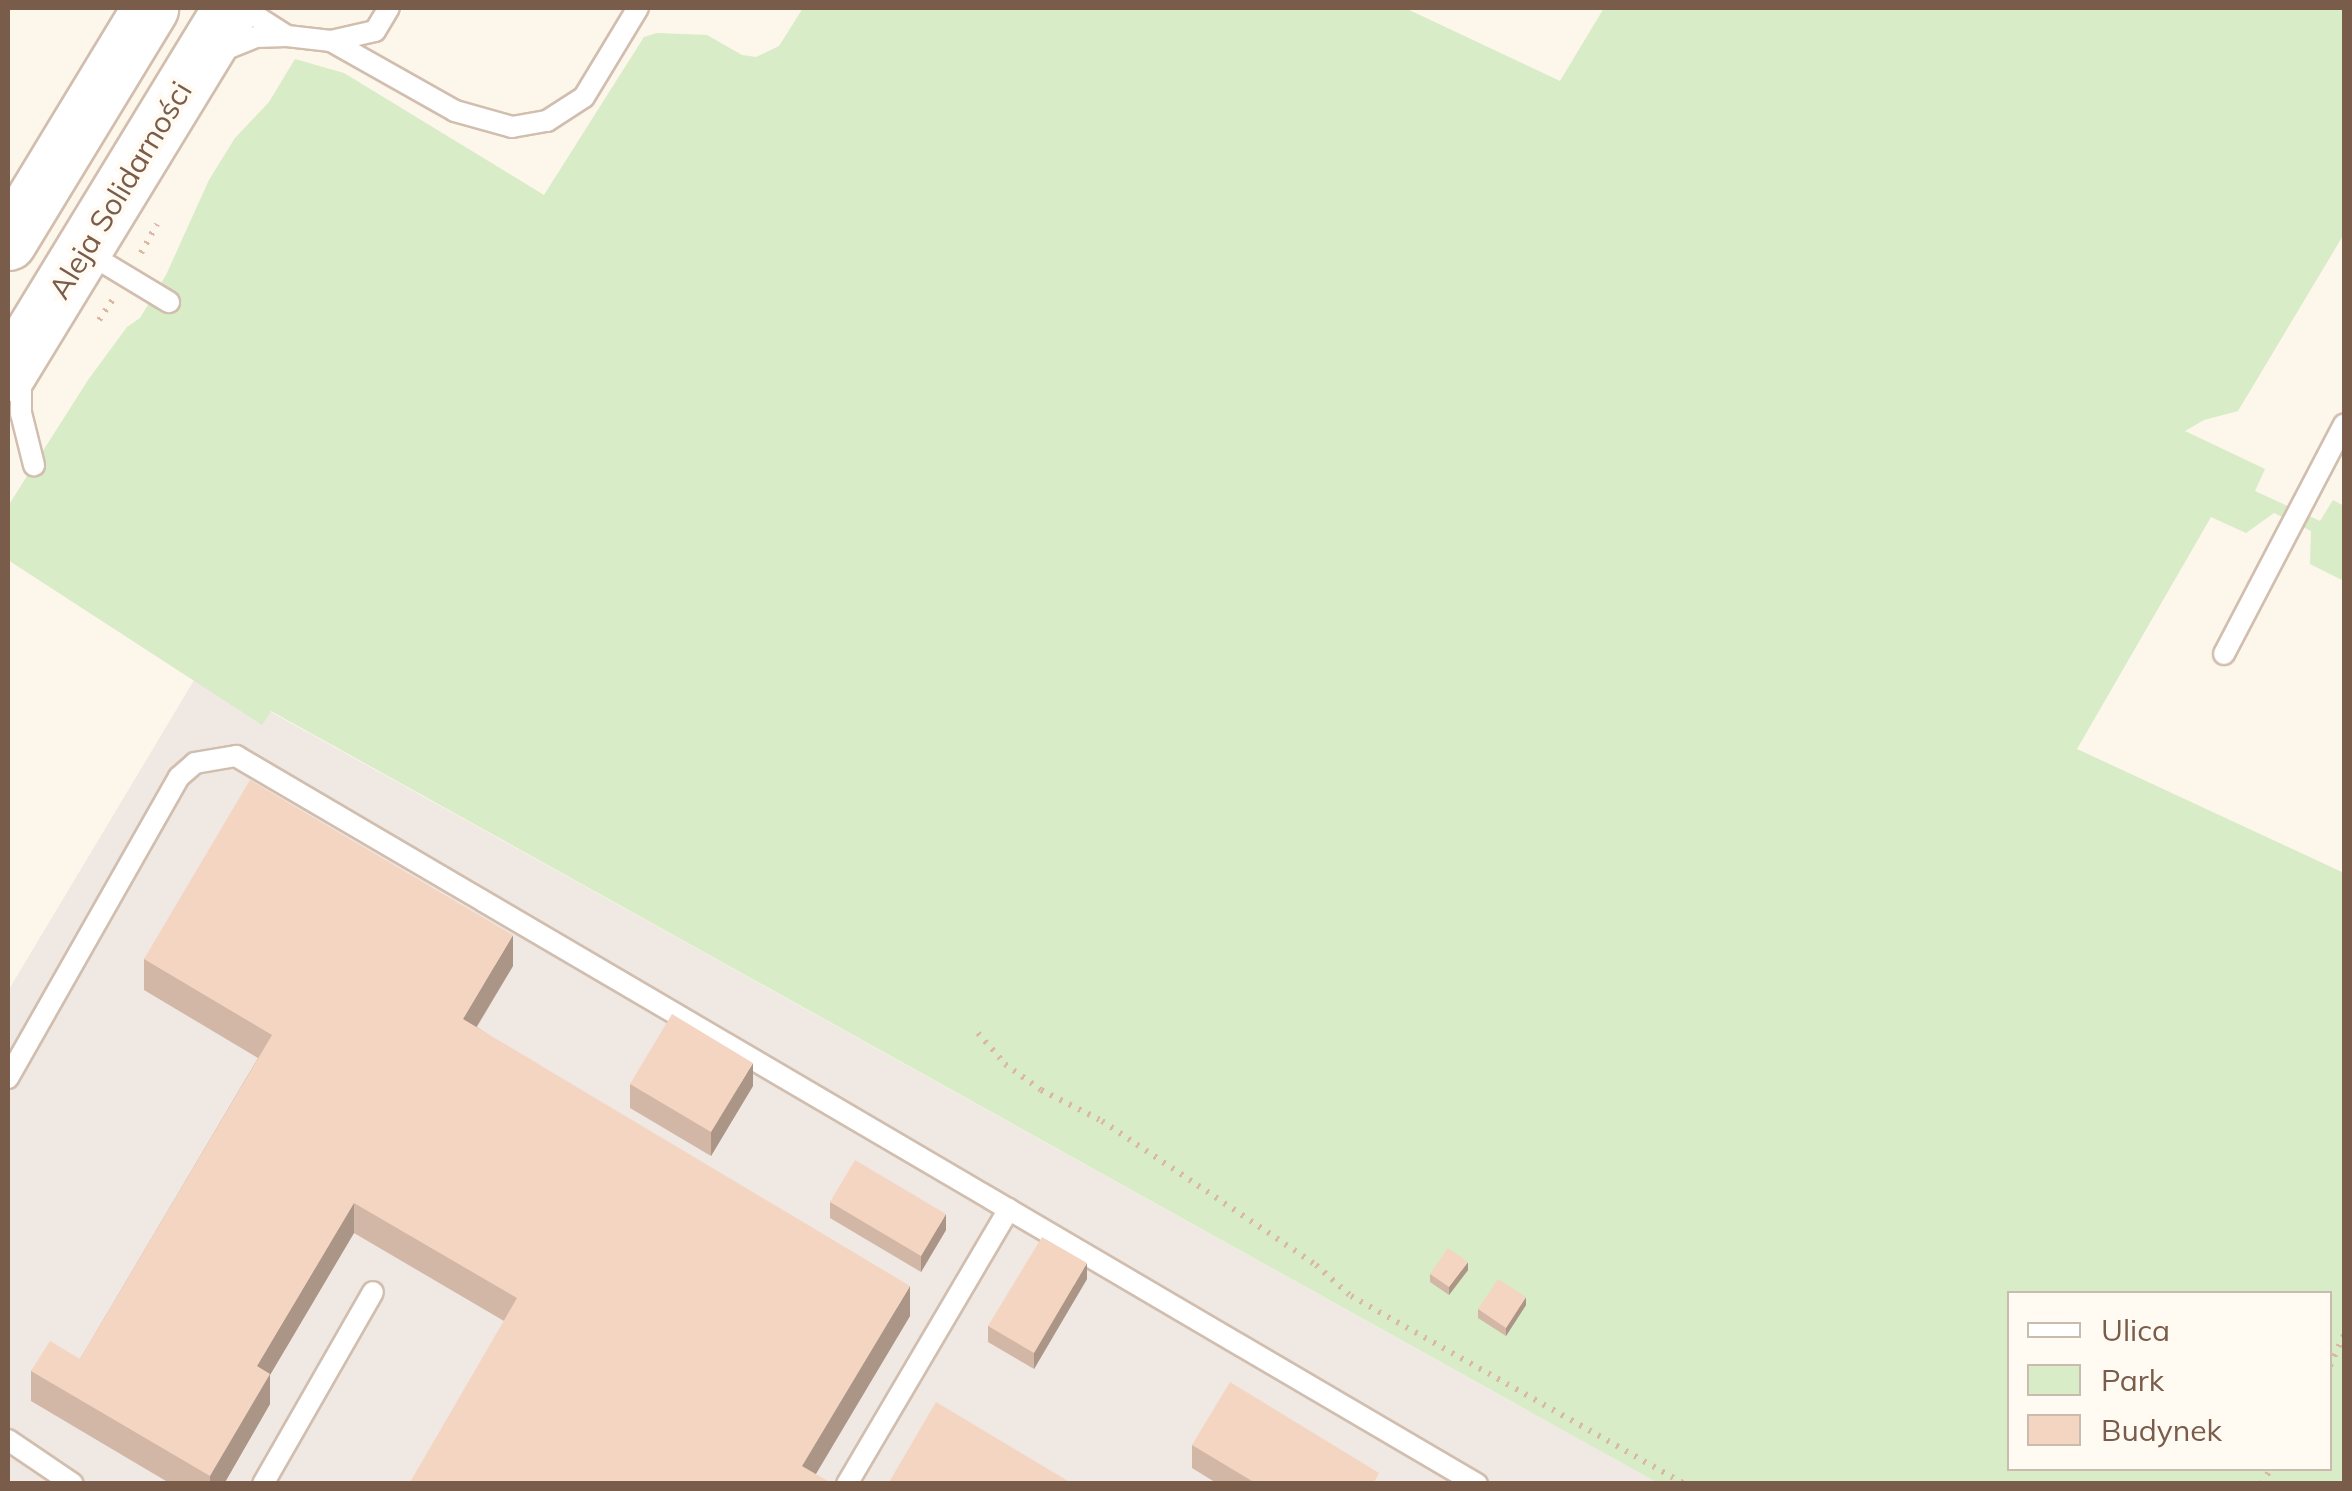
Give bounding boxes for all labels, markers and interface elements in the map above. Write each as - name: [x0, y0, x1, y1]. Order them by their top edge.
- street label: Aleja Solidarności: [41, 75, 199, 305]
- legend: [2007, 1291, 2332, 1471]
- text: Ulica: [2101, 1311, 2170, 1349]
- text: Park: [2101, 1361, 2164, 1399]
- text: Budynek: [2101, 1411, 2222, 1449]

